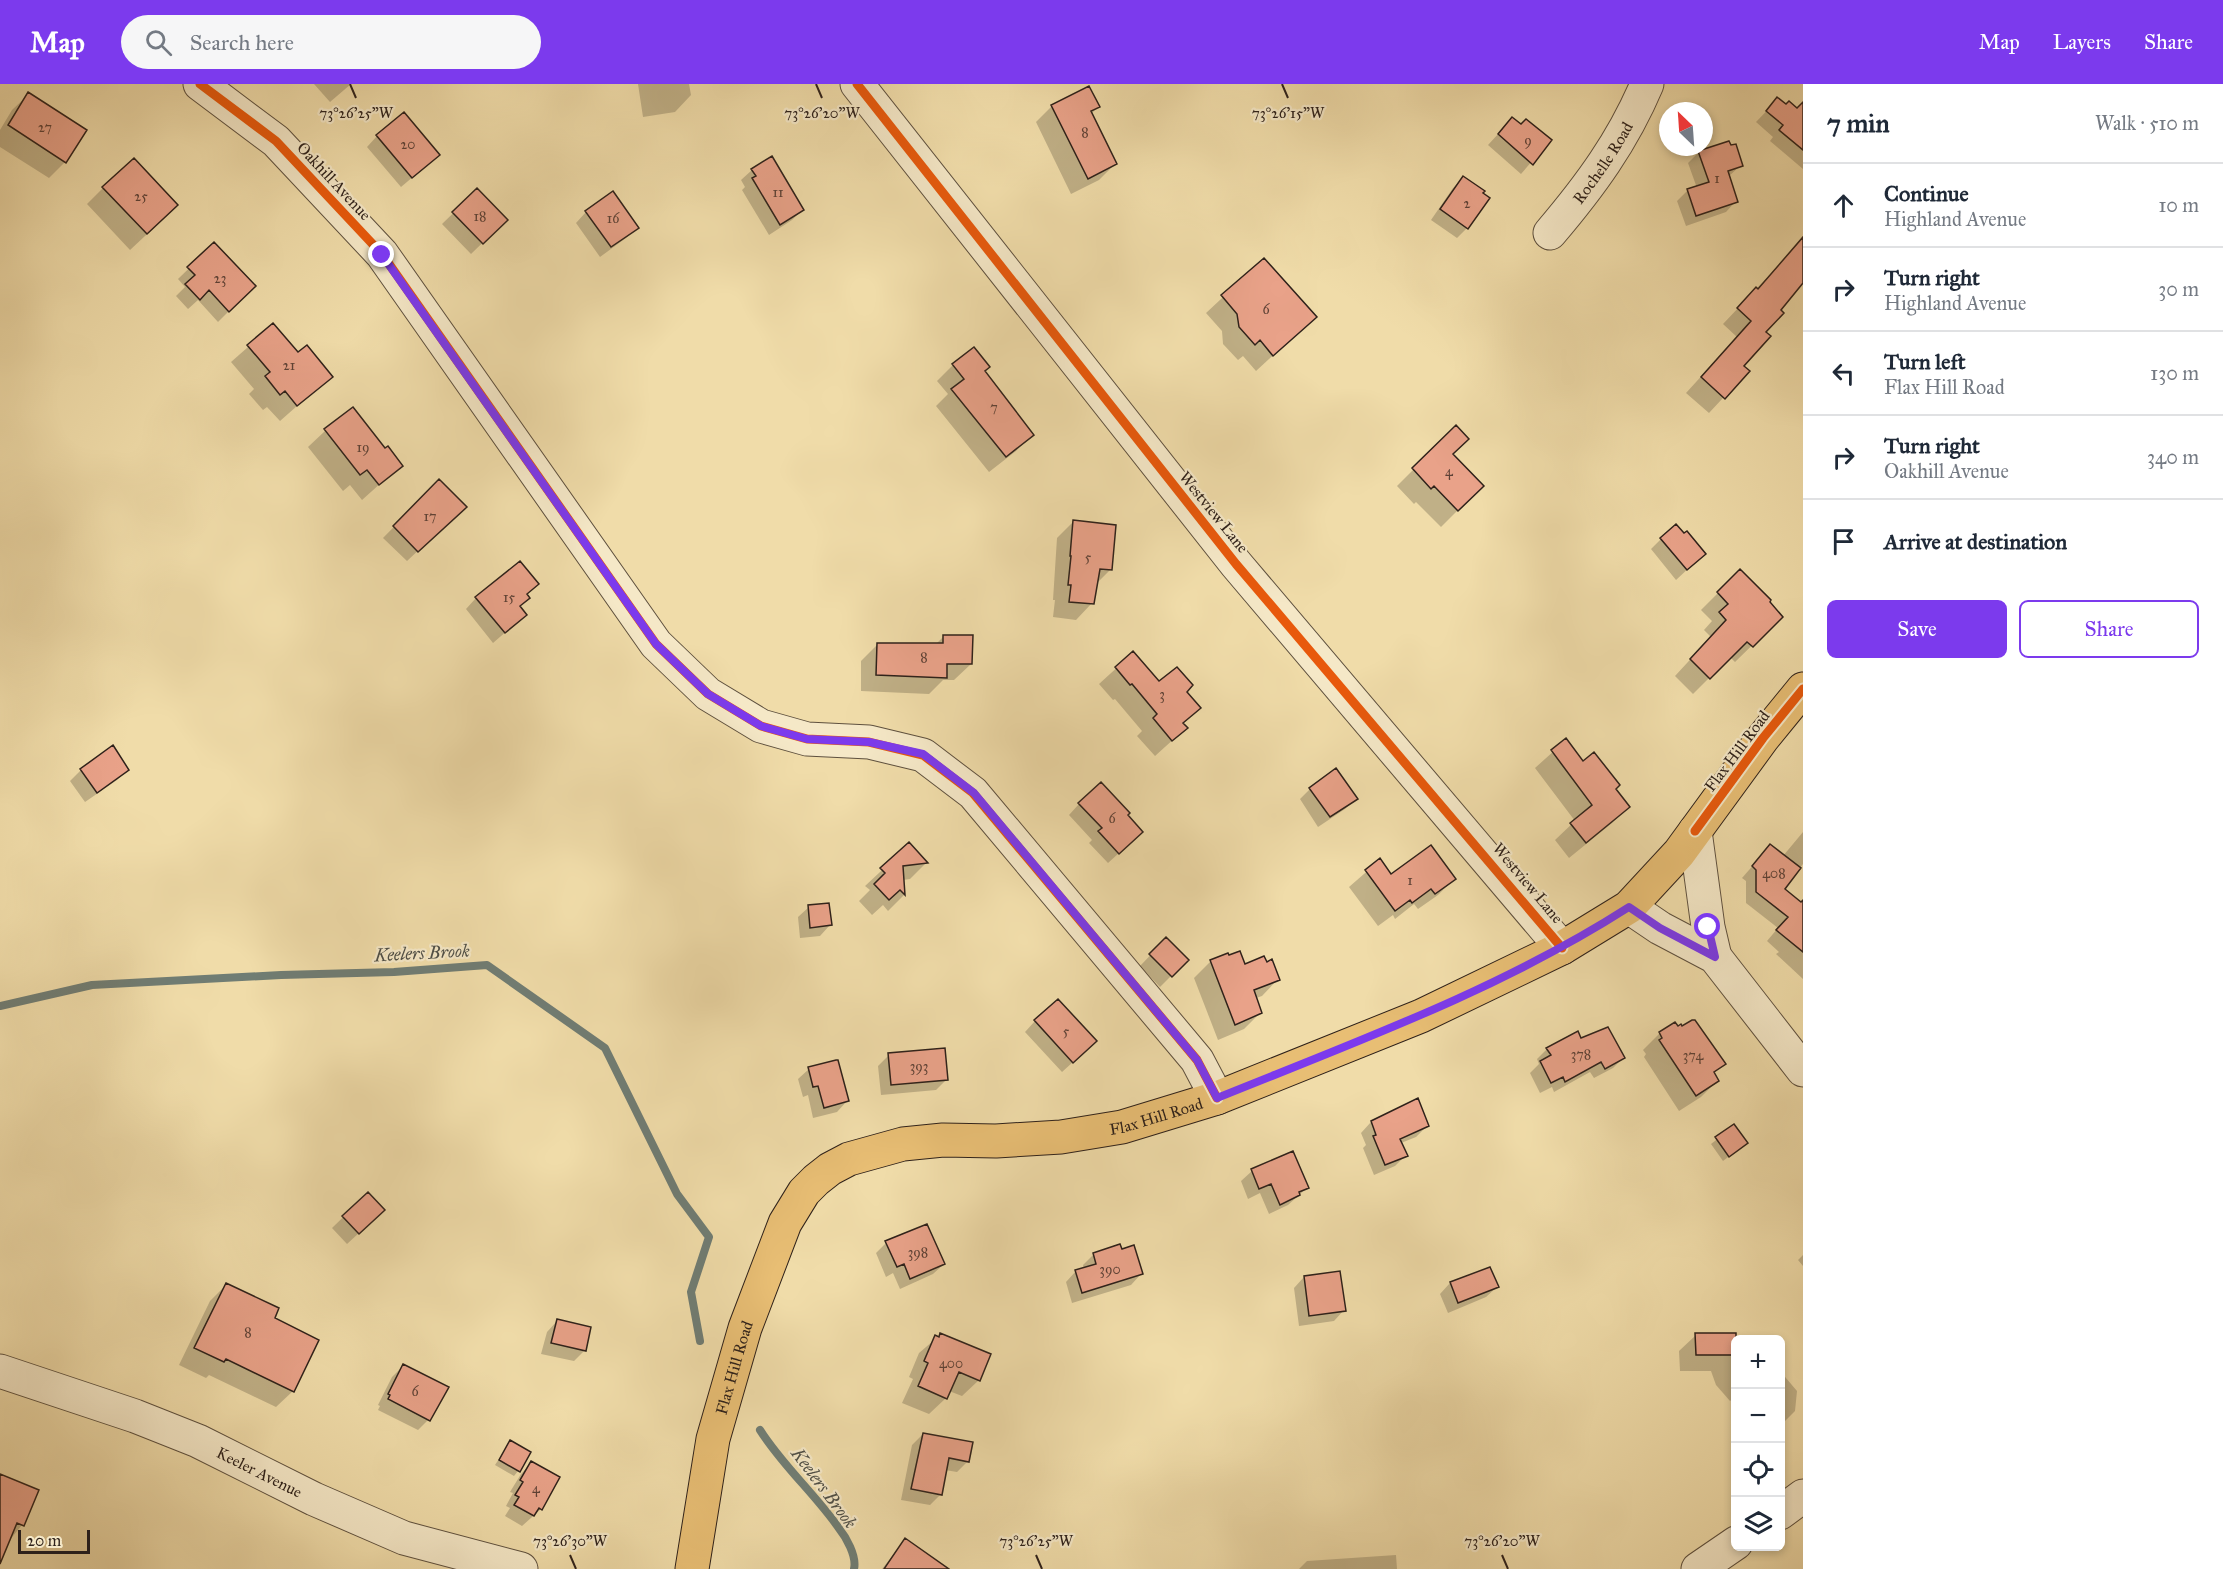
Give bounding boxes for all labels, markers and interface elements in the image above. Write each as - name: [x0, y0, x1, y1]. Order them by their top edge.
- search box: [121, 15, 541, 69]
- text: Map: [30, 25, 85, 60]
- icon: search: [142, 26, 175, 59]
- text: Search here: [190, 29, 294, 56]
- text: Map: [1979, 29, 2020, 55]
- text: Layers: [2053, 29, 2111, 55]
- text: Share: [2144, 29, 2193, 55]
- north arrow: [1659, 102, 1713, 156]
- text: 73°26'25"W: [319, 104, 394, 122]
- text: 73°26'20"W: [784, 104, 861, 122]
- text: 73°26'15"W: [1252, 104, 1325, 122]
- text: 7 min: [1827, 107, 1890, 139]
- text: Walk · 510 m: [2095, 111, 2199, 135]
- street label: Rochelle Road: [1568, 118, 1637, 207]
- house number: 27: [38, 119, 52, 136]
- house number: 8: [1081, 124, 1089, 141]
- house number: 9: [1524, 132, 1532, 149]
- house number: 20: [400, 136, 416, 153]
- street label: Oakhill Avenue: [293, 138, 375, 224]
- house number: 1: [1714, 170, 1720, 187]
- text: Continue: [1884, 180, 1969, 207]
- house number: 11: [772, 184, 784, 201]
- house number: 25: [134, 188, 148, 205]
- icon: ahead: [1827, 189, 1860, 222]
- text: 10 m: [2158, 193, 2199, 217]
- house number: 2: [1464, 195, 1471, 212]
- text: Highland Avenue: [1884, 207, 2026, 231]
- house number: 18: [474, 208, 486, 225]
- house number: 16: [607, 210, 620, 227]
- route end: [368, 241, 394, 267]
- text: Turn right: [1884, 264, 1980, 291]
- house number: 23: [214, 270, 226, 287]
- icon: right: [1827, 273, 1860, 306]
- text: 30 m: [2158, 277, 2199, 301]
- text: Highland Avenue: [1884, 291, 2026, 315]
- house number: 6: [1262, 301, 1270, 318]
- text: Turn left: [1884, 348, 1966, 375]
- house number: 21: [283, 357, 296, 374]
- icon: left: [1827, 357, 1860, 390]
- text: 130 m: [2150, 361, 2199, 385]
- text: Flax Hill Road: [1884, 375, 2005, 399]
- house number: 7: [990, 399, 998, 416]
- text: Turn right: [1884, 432, 1980, 459]
- house number: 19: [357, 439, 369, 456]
- icon: right: [1827, 441, 1860, 474]
- text: 340 m: [2147, 445, 2199, 469]
- text: Oakhill Avenue: [1884, 459, 2009, 483]
- house number: 4: [1445, 463, 1454, 480]
- street label: Westview Lane: [1175, 467, 1253, 557]
- house number: 17: [423, 508, 437, 525]
- icon: arrive: [1827, 525, 1860, 558]
- text: Arrive at destination: [1884, 528, 2067, 555]
- house number: 5: [1085, 549, 1092, 566]
- house number: 15: [503, 589, 515, 606]
- button: Save: [1827, 600, 2007, 658]
- button: Share: [2019, 600, 2199, 658]
- house number: 8: [920, 649, 928, 666]
- house number: 3: [1159, 686, 1165, 703]
- street label: Flax Hill Road: [1700, 707, 1774, 795]
- house number: 6: [1108, 810, 1116, 827]
- street label: Westview Lane: [1489, 839, 1567, 927]
- house number: 408: [1762, 865, 1786, 882]
- house number: 1: [1407, 872, 1413, 889]
- route start: [1694, 913, 1720, 939]
- water label: Keelers Brook: [373, 940, 470, 967]
- house number: 5: [1063, 1023, 1070, 1040]
- house number: 378: [1571, 1046, 1591, 1063]
- house number: 374: [1683, 1047, 1704, 1064]
- house number: 393: [910, 1058, 928, 1075]
- street label: Flax Hill Road: [1108, 1093, 1205, 1138]
- house number: 398: [908, 1244, 928, 1261]
- house number: 390: [1099, 1261, 1121, 1278]
- street label: Flax Hill Road: [711, 1318, 756, 1417]
- house number: 8: [244, 1324, 252, 1341]
- map controls: [1731, 1335, 1785, 1551]
- button: +: [1731, 1335, 1785, 1389]
- house number: 400: [939, 1355, 963, 1372]
- house number: 6: [411, 1383, 419, 1400]
- button: −: [1731, 1389, 1785, 1443]
- water label: Keelers Brook: [786, 1442, 862, 1533]
- street label: Keeler Avenue: [214, 1443, 306, 1501]
- button: locate: [1731, 1443, 1785, 1497]
- house number: 4: [532, 1480, 541, 1497]
- button: layers: [1731, 1497, 1785, 1551]
- scale bar: [18, 1527, 90, 1554]
- text: 20 m: [27, 1531, 61, 1550]
- text: 73°26'30"W: [533, 1532, 608, 1550]
- text: 73°26'25"W: [999, 1532, 1074, 1550]
- text: 73°26'20"W: [1464, 1532, 1541, 1550]

